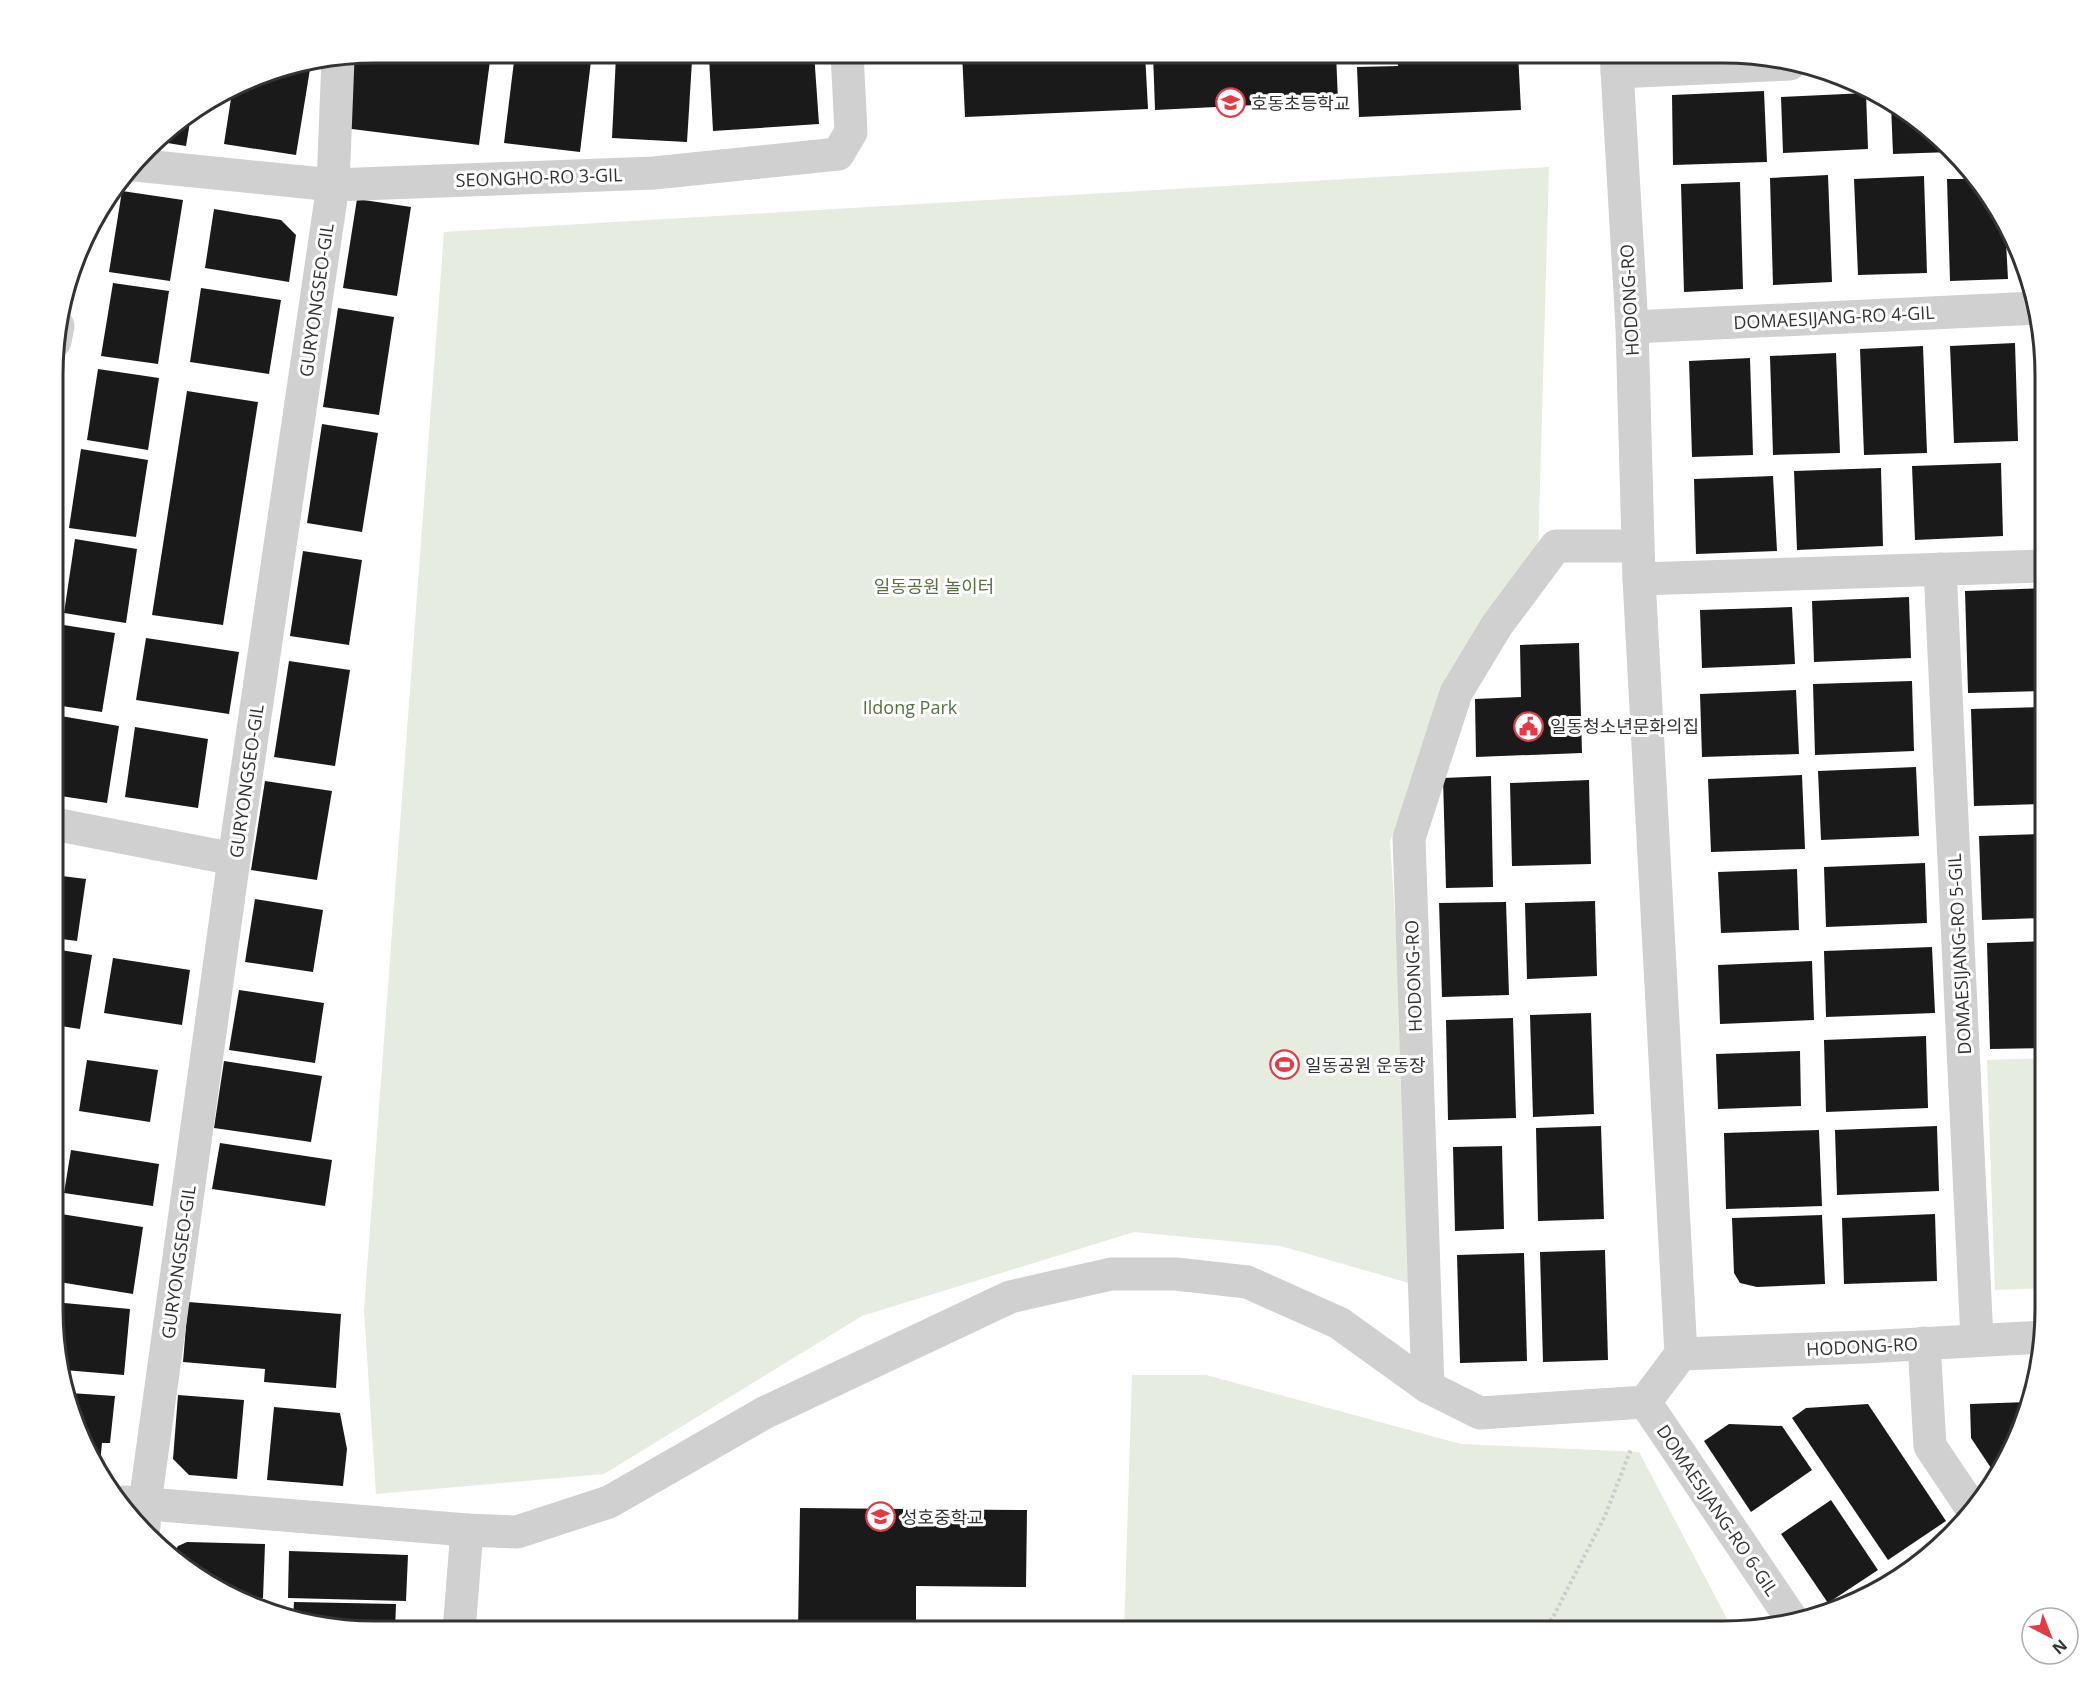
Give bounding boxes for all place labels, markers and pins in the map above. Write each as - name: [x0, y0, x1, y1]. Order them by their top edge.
- school or university icon: 호동초등학교: [1214, 87, 1246, 119]
- place label: 호동초등학교: [1251, 91, 1350, 115]
- public building icon: 일동청소년문화의집: [1513, 710, 1545, 742]
- place label: 일동청소년문화의집: [1550, 714, 1699, 738]
- sports icon: 일동공원 운동장: [1268, 1049, 1300, 1081]
- place label: 일동공원 운동장: [1305, 1053, 1426, 1077]
- school or university icon: 성호중학교: [864, 1501, 896, 1533]
- place label: 성호중학교: [901, 1505, 984, 1529]

